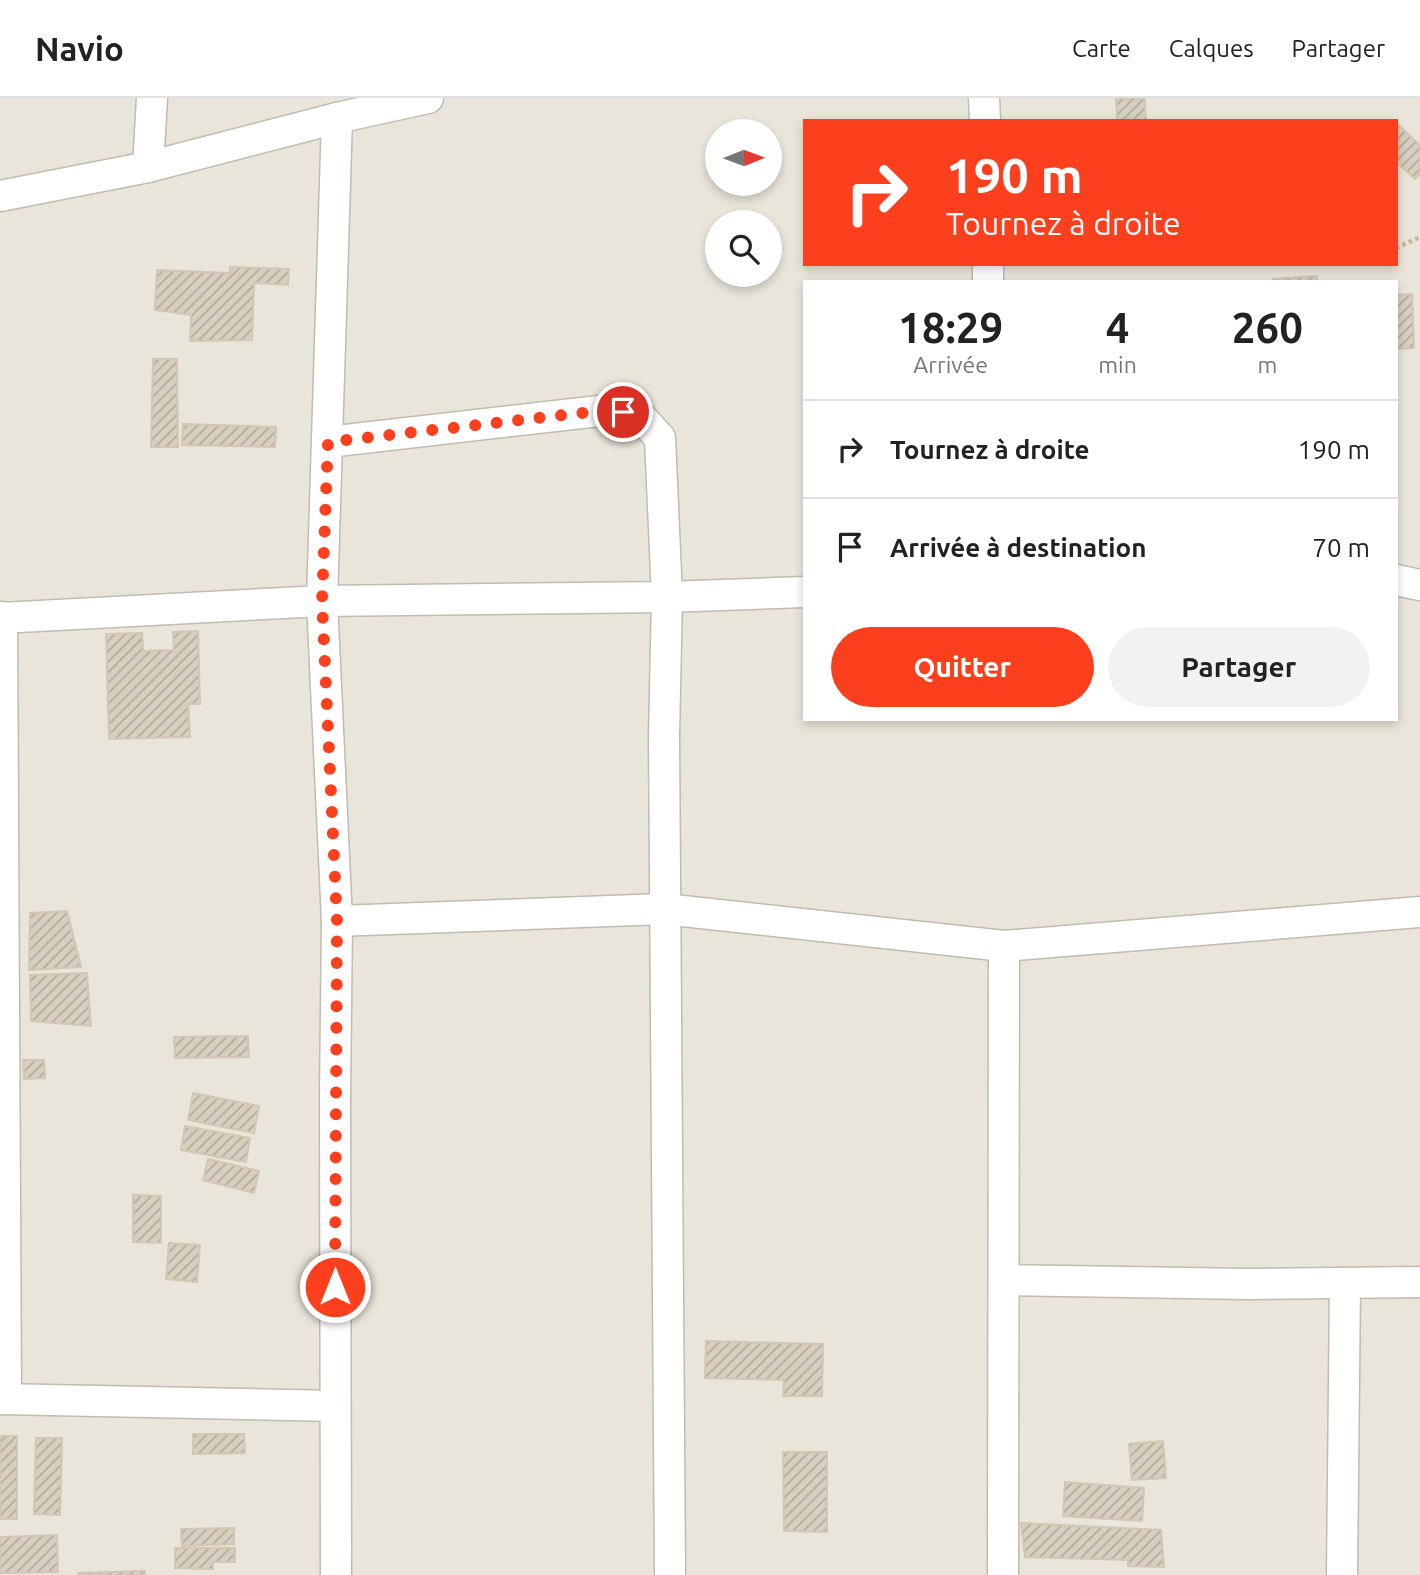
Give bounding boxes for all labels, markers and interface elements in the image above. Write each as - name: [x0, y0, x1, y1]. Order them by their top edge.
- text: Navio: [35, 30, 124, 67]
- text: Carte: [1072, 35, 1131, 62]
- text: Calques: [1169, 35, 1254, 62]
- text: Partager: [1292, 35, 1385, 62]
- north arrow: [705, 119, 782, 196]
- map controls: [705, 119, 782, 287]
- icon: right: [831, 147, 922, 238]
- text: 190 m: [946, 147, 1083, 202]
- text: Tournez à droite: [946, 205, 1181, 241]
- button: search: [705, 210, 782, 287]
- text: 18:29: [898, 304, 1003, 351]
- text: 4: [1106, 304, 1129, 351]
- text: 260: [1232, 304, 1303, 351]
- text: Arrivée: [913, 352, 988, 377]
- text: min: [1098, 352, 1137, 377]
- text: m: [1257, 352, 1277, 377]
- pin: [593, 382, 653, 442]
- icon: arrive: [604, 393, 642, 431]
- icon: right: [831, 430, 869, 468]
- text: Tournez à droite: [890, 435, 1089, 464]
- text: 190 m: [1298, 435, 1370, 464]
- icon: arrive: [831, 528, 869, 566]
- text: Arrivée à destination: [890, 533, 1146, 562]
- text: 70 m: [1312, 533, 1370, 562]
- button: Quitter: [831, 627, 1094, 707]
- button: Partager: [1108, 627, 1370, 707]
- position arrow: [298, 1250, 372, 1324]

